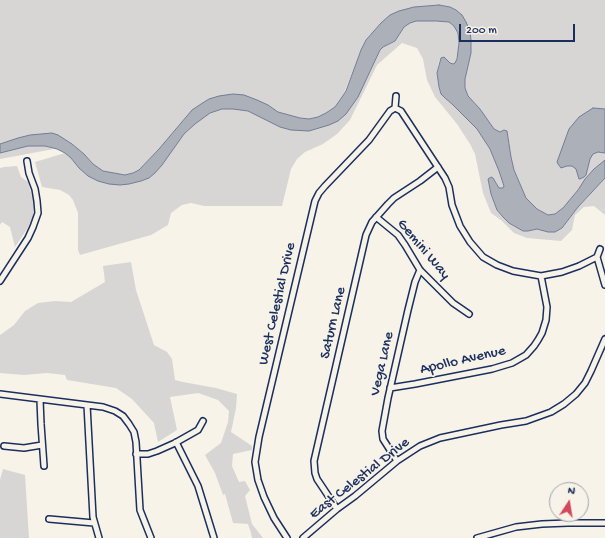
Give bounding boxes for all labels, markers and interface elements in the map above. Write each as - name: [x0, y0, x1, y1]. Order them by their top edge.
- scale bar: [461, 16, 577, 42]
- text: 200 m: [466, 24, 497, 38]
- street label: Gemini Way: [392, 216, 454, 284]
- street label: West Celestial Drive: [255, 241, 301, 367]
- street label: Saturn Lane: [317, 285, 351, 361]
- street label: Vega Lane: [367, 330, 399, 398]
- street label: Apollo Avenue: [419, 342, 507, 380]
- street label: East Celestial Drive: [306, 434, 414, 524]
- north arrow: [549, 482, 589, 522]
- text: N: [567, 485, 576, 498]

